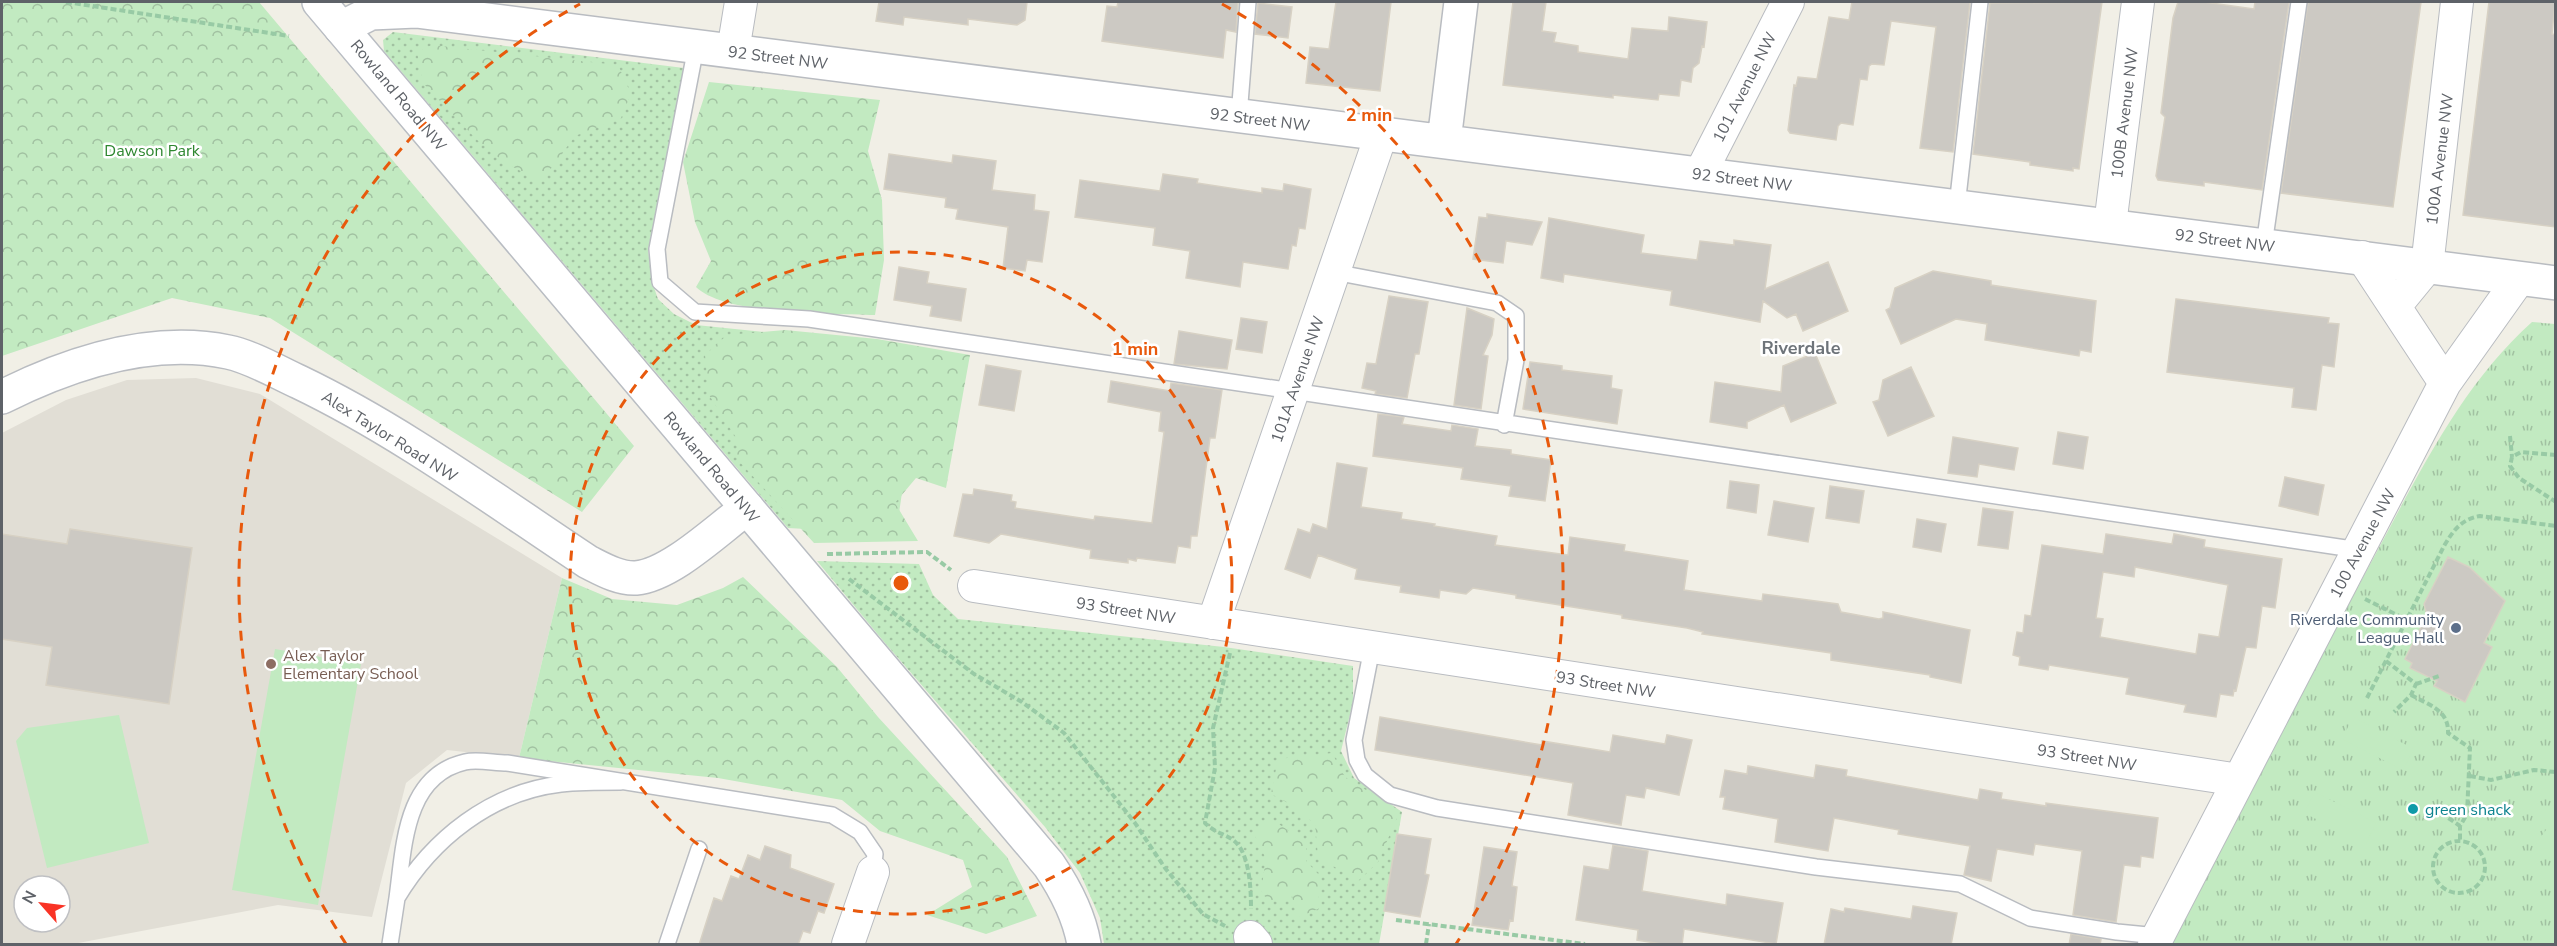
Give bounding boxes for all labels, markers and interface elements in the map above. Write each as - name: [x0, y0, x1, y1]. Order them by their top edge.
- street label: 101 Avenue NW: [1708, 28, 1782, 146]
- street label: Rowland Road NW: [345, 35, 452, 156]
- street label: 92 Street NW: [727, 41, 829, 75]
- street label: 100B Avenue NW: [2106, 46, 2144, 180]
- street label: 100A Avenue NW: [2421, 92, 2459, 226]
- street label: 92 Street NW: [1209, 103, 1311, 137]
- text: 2 min: [1346, 103, 1392, 127]
- park label: Dawson Park: [104, 140, 201, 162]
- street label: 92 Street NW: [1691, 163, 1793, 197]
- street label: 92 Street NW: [2174, 224, 2276, 258]
- street label: 101A Avenue NW: [1266, 313, 1330, 446]
- district label: Riverdale: [1762, 336, 1841, 360]
- text: 1 min: [1112, 337, 1158, 361]
- street label: Alex Taylor Road NW: [317, 386, 462, 488]
- street label: Rowland Road NW: [658, 407, 765, 528]
- street label: 100 Avenue NW: [2325, 485, 2401, 602]
- centre of rings: [891, 573, 911, 593]
- street label: 93 Street NW: [1074, 592, 1178, 630]
- place label: Riverdale Community League Hall: [2290, 609, 2445, 649]
- marker: Riverdale Community League Hall: [2449, 621, 2463, 635]
- place label: Alex Taylor Elementary School: [283, 645, 419, 685]
- marker: Alex Taylor Elementary School: [264, 657, 278, 671]
- street label: 93 Street NW: [1554, 666, 1658, 704]
- street label: 93 Street NW: [2035, 739, 2139, 777]
- place label: green shack: [2425, 799, 2512, 821]
- marker: green shack: [2406, 802, 2420, 816]
- north arrow: [12, 874, 72, 934]
- text: N: [17, 887, 42, 908]

